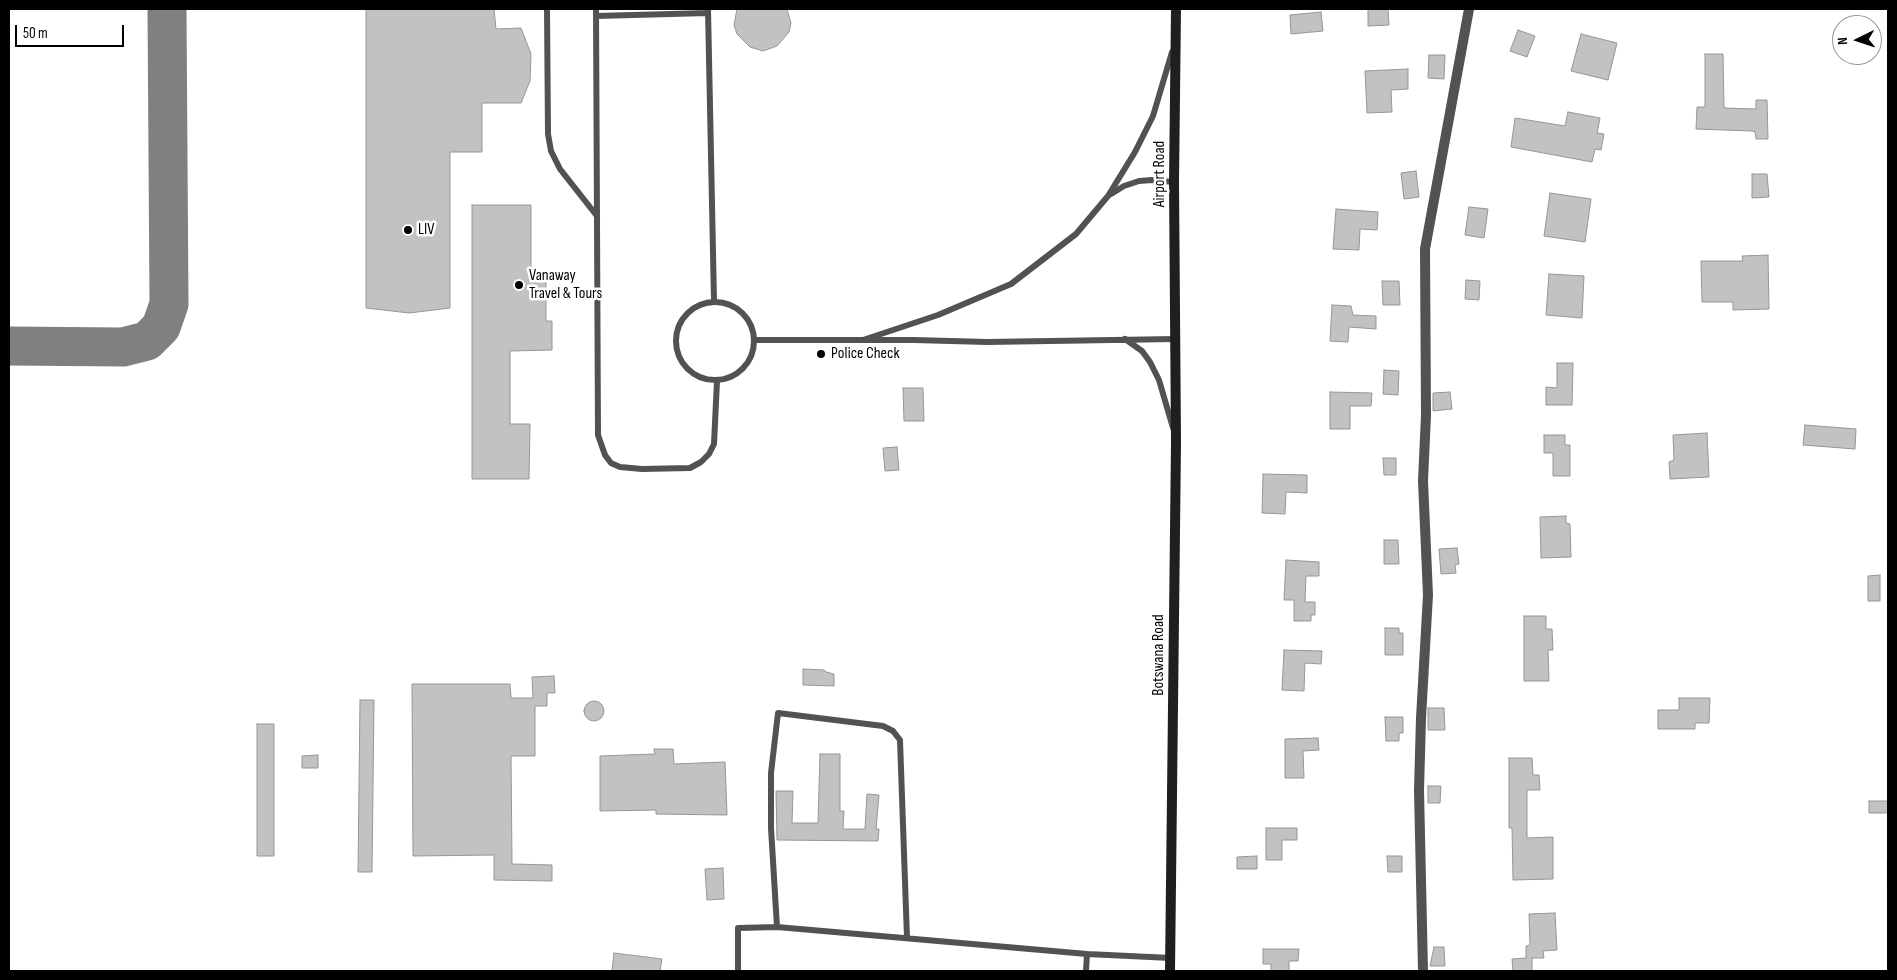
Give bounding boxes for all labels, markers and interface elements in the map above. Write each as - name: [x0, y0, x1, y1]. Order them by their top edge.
- scale bar: [18, 15, 126, 47]
- north arrow: [1832, 15, 1882, 65]
- text: 50 m: [23, 24, 48, 43]
- text: N: [1834, 37, 1851, 45]
- street label: Airport Road: [1150, 141, 1170, 207]
- place label: LIV: [418, 220, 434, 240]
- marker: LIV: [402, 224, 414, 236]
- place label: Vanaway Travel & Tours: [529, 266, 602, 304]
- marker: Vanaway Travel & Tours: [513, 279, 525, 291]
- place label: Police Check: [831, 344, 900, 364]
- marker: Police Check: [815, 348, 827, 360]
- street label: Botswana Road: [1149, 614, 1169, 696]

